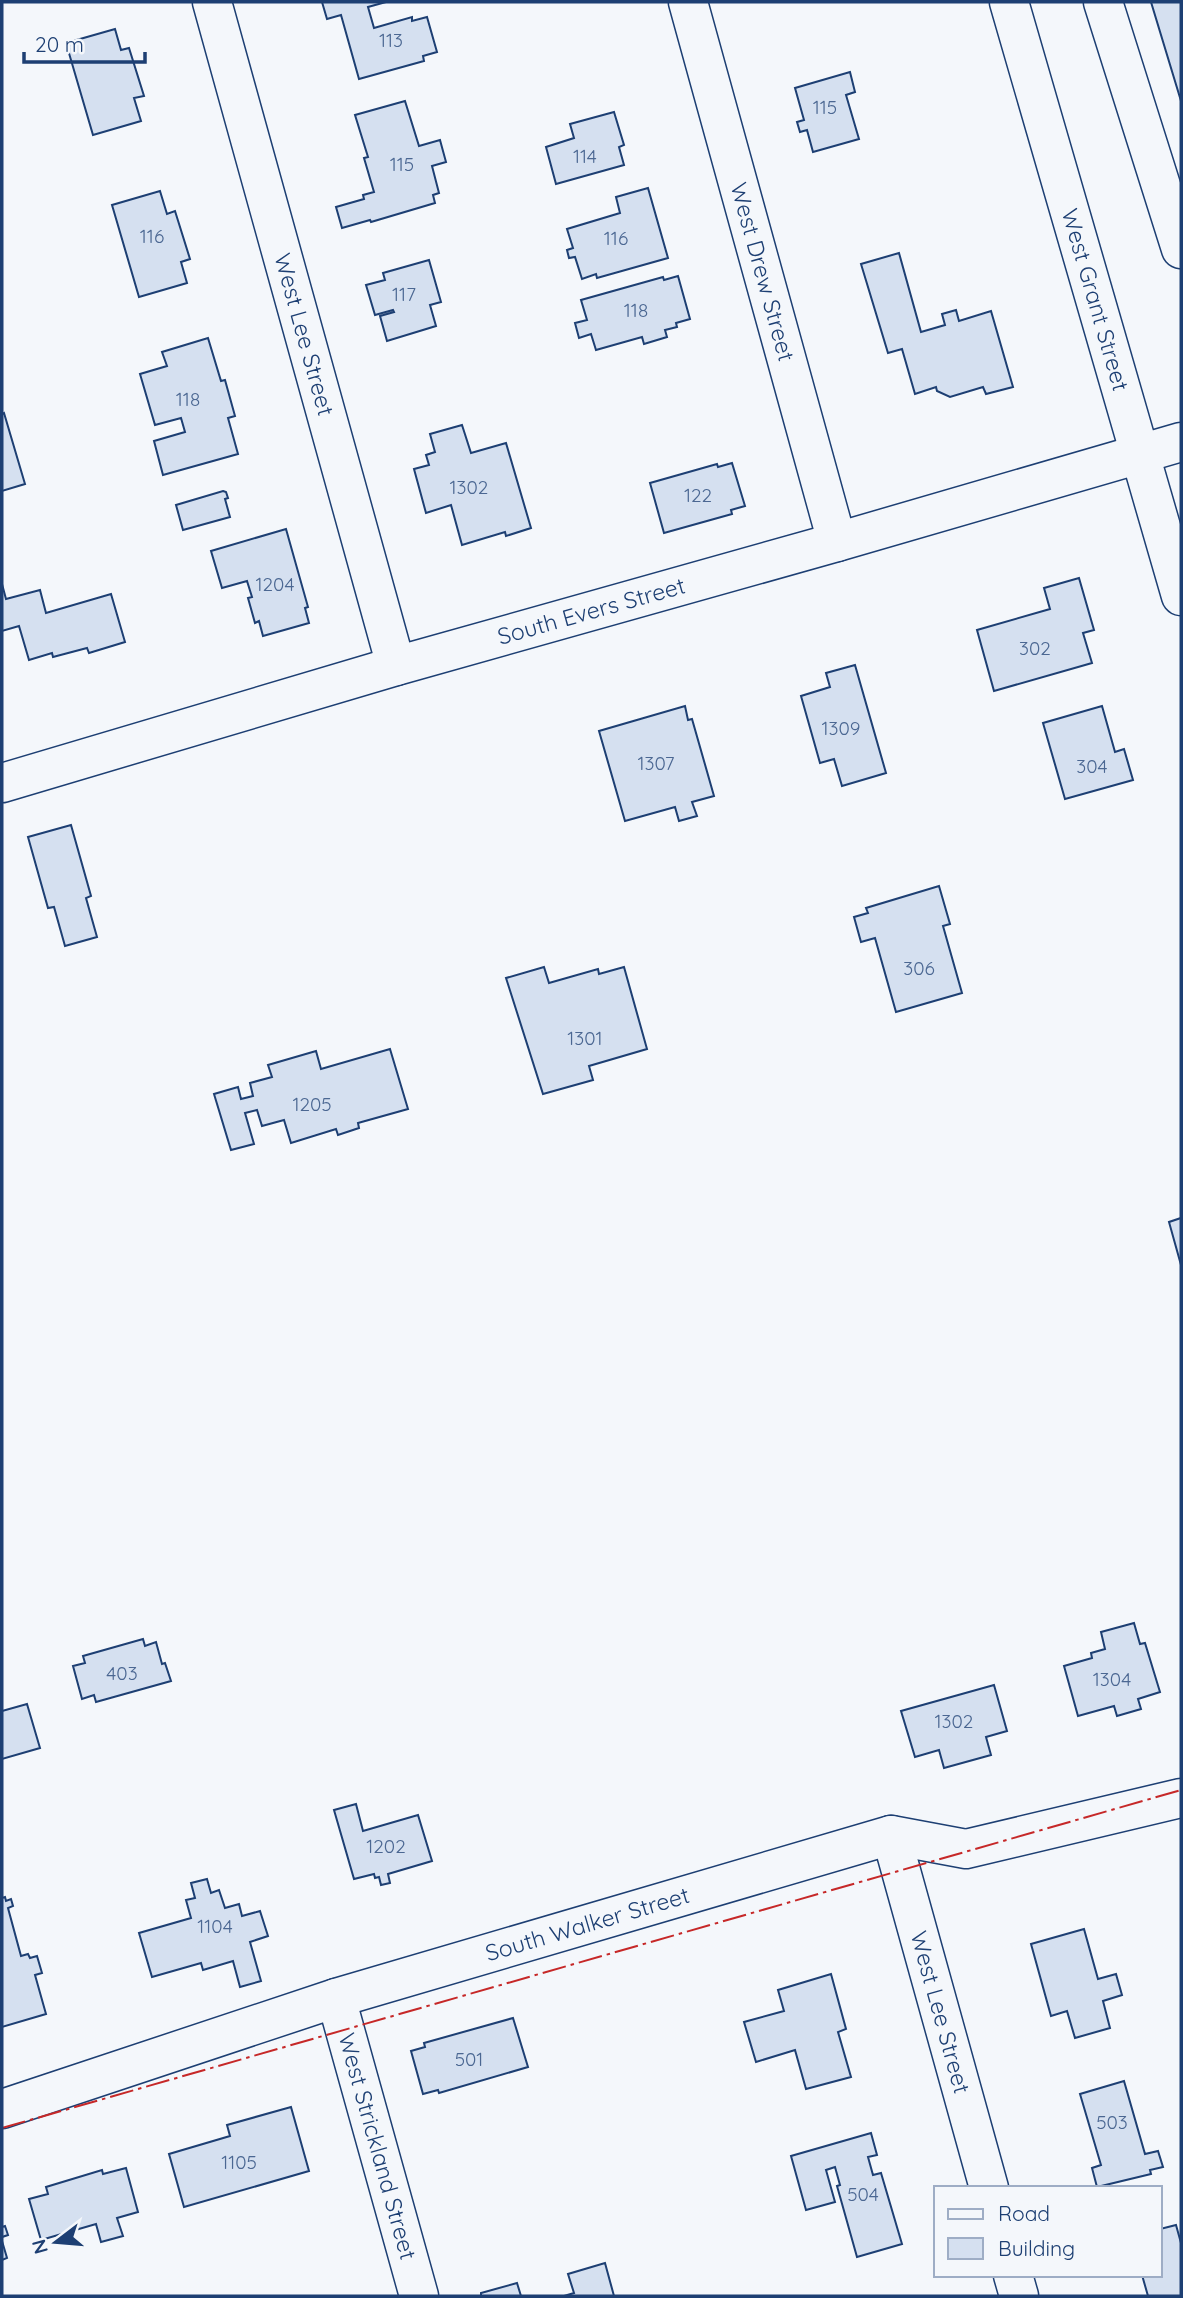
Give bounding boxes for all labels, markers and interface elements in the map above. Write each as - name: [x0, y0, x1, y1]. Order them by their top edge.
- scale bar: [24, 21, 145, 65]
- house number: 113: [379, 28, 403, 52]
- text: 20 m: [35, 31, 84, 57]
- house number: 115: [813, 95, 837, 119]
- house number: 114: [573, 144, 597, 168]
- house number: 115: [390, 152, 414, 176]
- street label: West Drew Street: [724, 179, 801, 365]
- street label: West Grant Street: [1056, 205, 1136, 394]
- house number: 116: [140, 224, 164, 248]
- house number: 116: [604, 226, 628, 250]
- street label: West Lee Street: [268, 250, 341, 419]
- house number: 117: [392, 282, 416, 306]
- house number: 118: [624, 298, 648, 322]
- house number: 118: [176, 387, 200, 411]
- house number: 1302: [450, 475, 488, 499]
- house number: 122: [684, 483, 712, 507]
- street label: South Evers Street: [494, 570, 689, 651]
- house number: 1204: [256, 572, 294, 596]
- house number: 302: [1019, 636, 1051, 660]
- house number: 1309: [822, 716, 860, 740]
- house number: 1307: [638, 751, 675, 775]
- house number: 304: [1076, 754, 1108, 778]
- house number: 306: [903, 956, 935, 980]
- house number: 1301: [567, 1026, 603, 1050]
- house number: 1205: [292, 1092, 332, 1116]
- house number: 403: [106, 1661, 138, 1685]
- house number: 1304: [1093, 1667, 1131, 1691]
- house number: 1302: [935, 1709, 973, 1733]
- house number: 1202: [366, 1834, 406, 1858]
- street label: South Walker Street: [482, 1880, 693, 1967]
- house number: 1104: [197, 1914, 233, 1938]
- street label: West Lee Street: [904, 1928, 977, 2097]
- street label: West Strickland Street: [332, 2030, 423, 2263]
- house number: 501: [455, 2047, 483, 2071]
- house number: 503: [1096, 2110, 1128, 2134]
- house number: 1105: [221, 2150, 257, 2174]
- house number: 504: [847, 2182, 879, 2206]
- legend: [934, 2186, 1162, 2277]
- text: Road: [998, 2200, 1050, 2226]
- north arrow: [21, 2207, 91, 2277]
- text: Building: [998, 2235, 1075, 2261]
- text: N: [26, 2237, 53, 2257]

